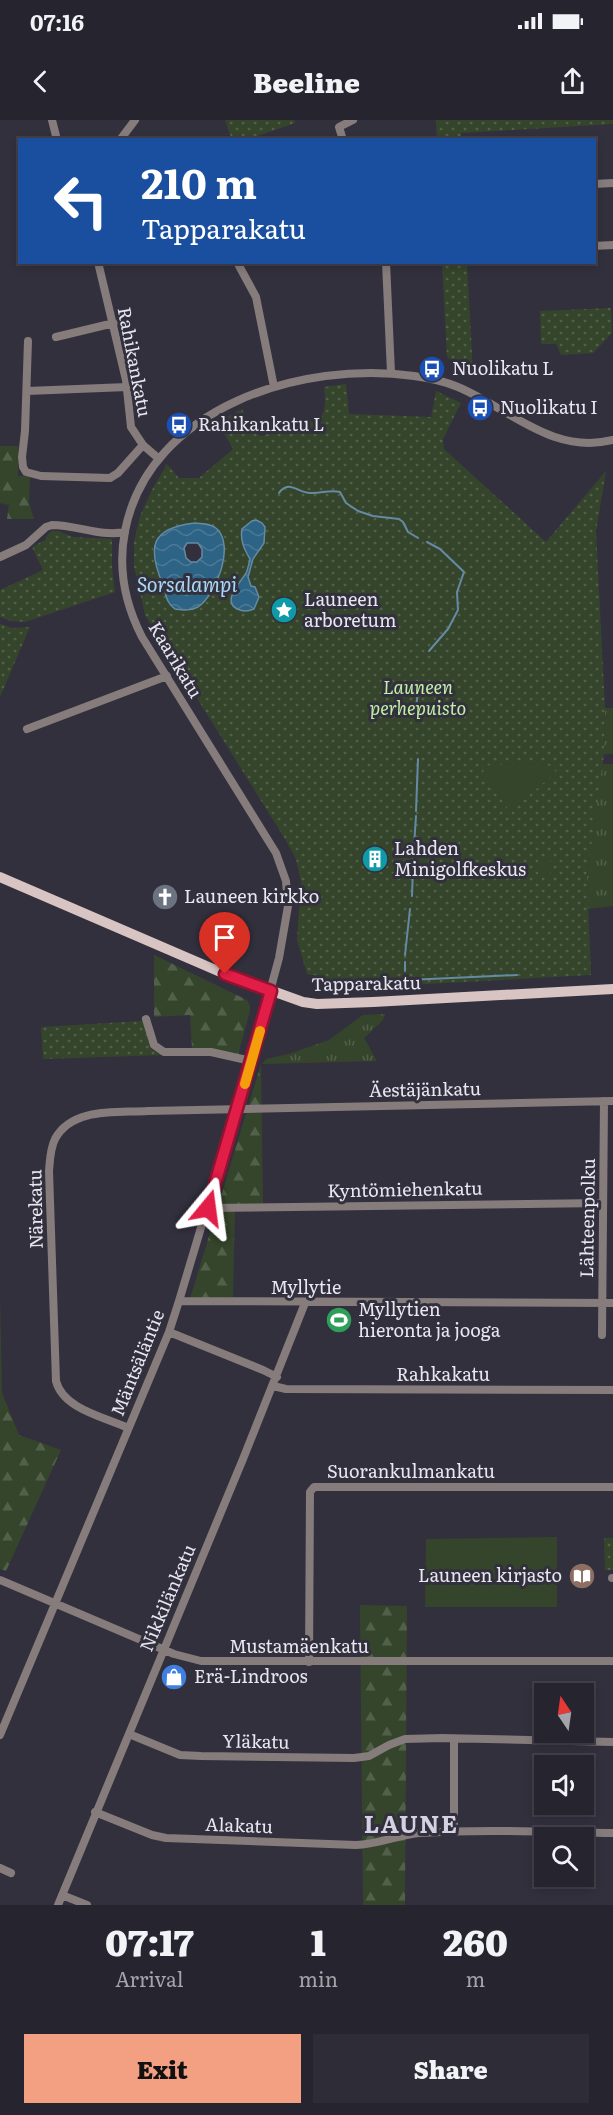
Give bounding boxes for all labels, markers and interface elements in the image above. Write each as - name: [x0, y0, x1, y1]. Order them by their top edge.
- text: 07:16: [30, 5, 84, 38]
- text: Beeline: [253, 61, 360, 101]
- icon: back: [24, 65, 57, 98]
- icon: share: [556, 65, 589, 98]
- text: 210 m: [141, 150, 257, 212]
- icon: left: [42, 162, 120, 240]
- text: Tapparakatu: [141, 207, 306, 247]
- street label: Rahikankatu: [112, 304, 159, 419]
- bus stop icon: Nuolikatu L: [417, 354, 447, 384]
- place label: Nuolikatu L: [452, 354, 554, 381]
- bus stop icon: Nuolikatu I: [465, 393, 495, 423]
- place label: Nuolikatu I: [500, 393, 598, 420]
- bus stop icon: Rahikankatu L: [164, 410, 194, 440]
- place label: Rahikankatu L: [198, 410, 325, 437]
- water label: Sorsalampi: [137, 568, 237, 598]
- place label: Launeen arboretum: [304, 585, 396, 633]
- place icon: Launeen arboretum: [269, 595, 299, 625]
- street label: Kaarikatu: [143, 616, 210, 703]
- park label: Launeen perhepuisto: [370, 673, 466, 721]
- place label: Lahden Minigolfkeskus: [394, 834, 526, 882]
- building icon: Lahden Minigolfkeskus: [360, 844, 390, 874]
- church icon: Launeen kirkko: [150, 882, 180, 912]
- place label: Launeen kirkko: [184, 882, 319, 909]
- pin: [199, 912, 250, 974]
- icon: arrive: [208, 921, 241, 954]
- street label: Tapparakatu: [311, 968, 421, 997]
- street label: Äestäjänkatu: [369, 1074, 481, 1103]
- street label: Lähteenpolku: [572, 1158, 601, 1278]
- street label: Närekatu: [20, 1169, 49, 1249]
- street label: Kyntömiehenkatu: [327, 1174, 483, 1203]
- position arrow: [176, 1176, 240, 1240]
- street label: Myllytie: [271, 1273, 341, 1300]
- place label: Myllytien hieronta ja jooga: [358, 1295, 501, 1343]
- street label: Mäntsäläntie: [103, 1305, 170, 1420]
- sports icon: Myllytien hieronta ja jooga: [324, 1305, 354, 1335]
- street label: Rahkakatu: [396, 1360, 490, 1387]
- street label: Suorankulmankatu: [327, 1457, 495, 1484]
- street label: Nikkilänkatu: [132, 1539, 201, 1655]
- place label: Launeen kirjasto: [418, 1561, 562, 1588]
- library icon: Launeen kirjasto: [567, 1561, 597, 1591]
- street label: Mustamäenkatu: [229, 1632, 369, 1659]
- shop icon: Erä-Lindroos: [159, 1662, 189, 1692]
- place label: Erä-Lindroos: [194, 1662, 308, 1689]
- north arrow: [534, 1683, 594, 1743]
- map controls: [534, 1683, 594, 1887]
- street label: Yläkatu: [222, 1726, 290, 1755]
- button: sound: [534, 1755, 594, 1815]
- district label: LAUNE: [364, 1805, 458, 1840]
- street label: Alakatu: [205, 1810, 273, 1839]
- button: search: [534, 1827, 594, 1887]
- text: 07:17: [105, 1914, 194, 1967]
- text: 1: [311, 1914, 326, 1967]
- text: 260: [443, 1914, 508, 1967]
- text: Arrival: [115, 1963, 183, 1993]
- text: min: [299, 1963, 338, 1993]
- text: m: [466, 1963, 485, 1993]
- button: Exit: [24, 2034, 301, 2103]
- button: Share: [313, 2034, 589, 2103]

